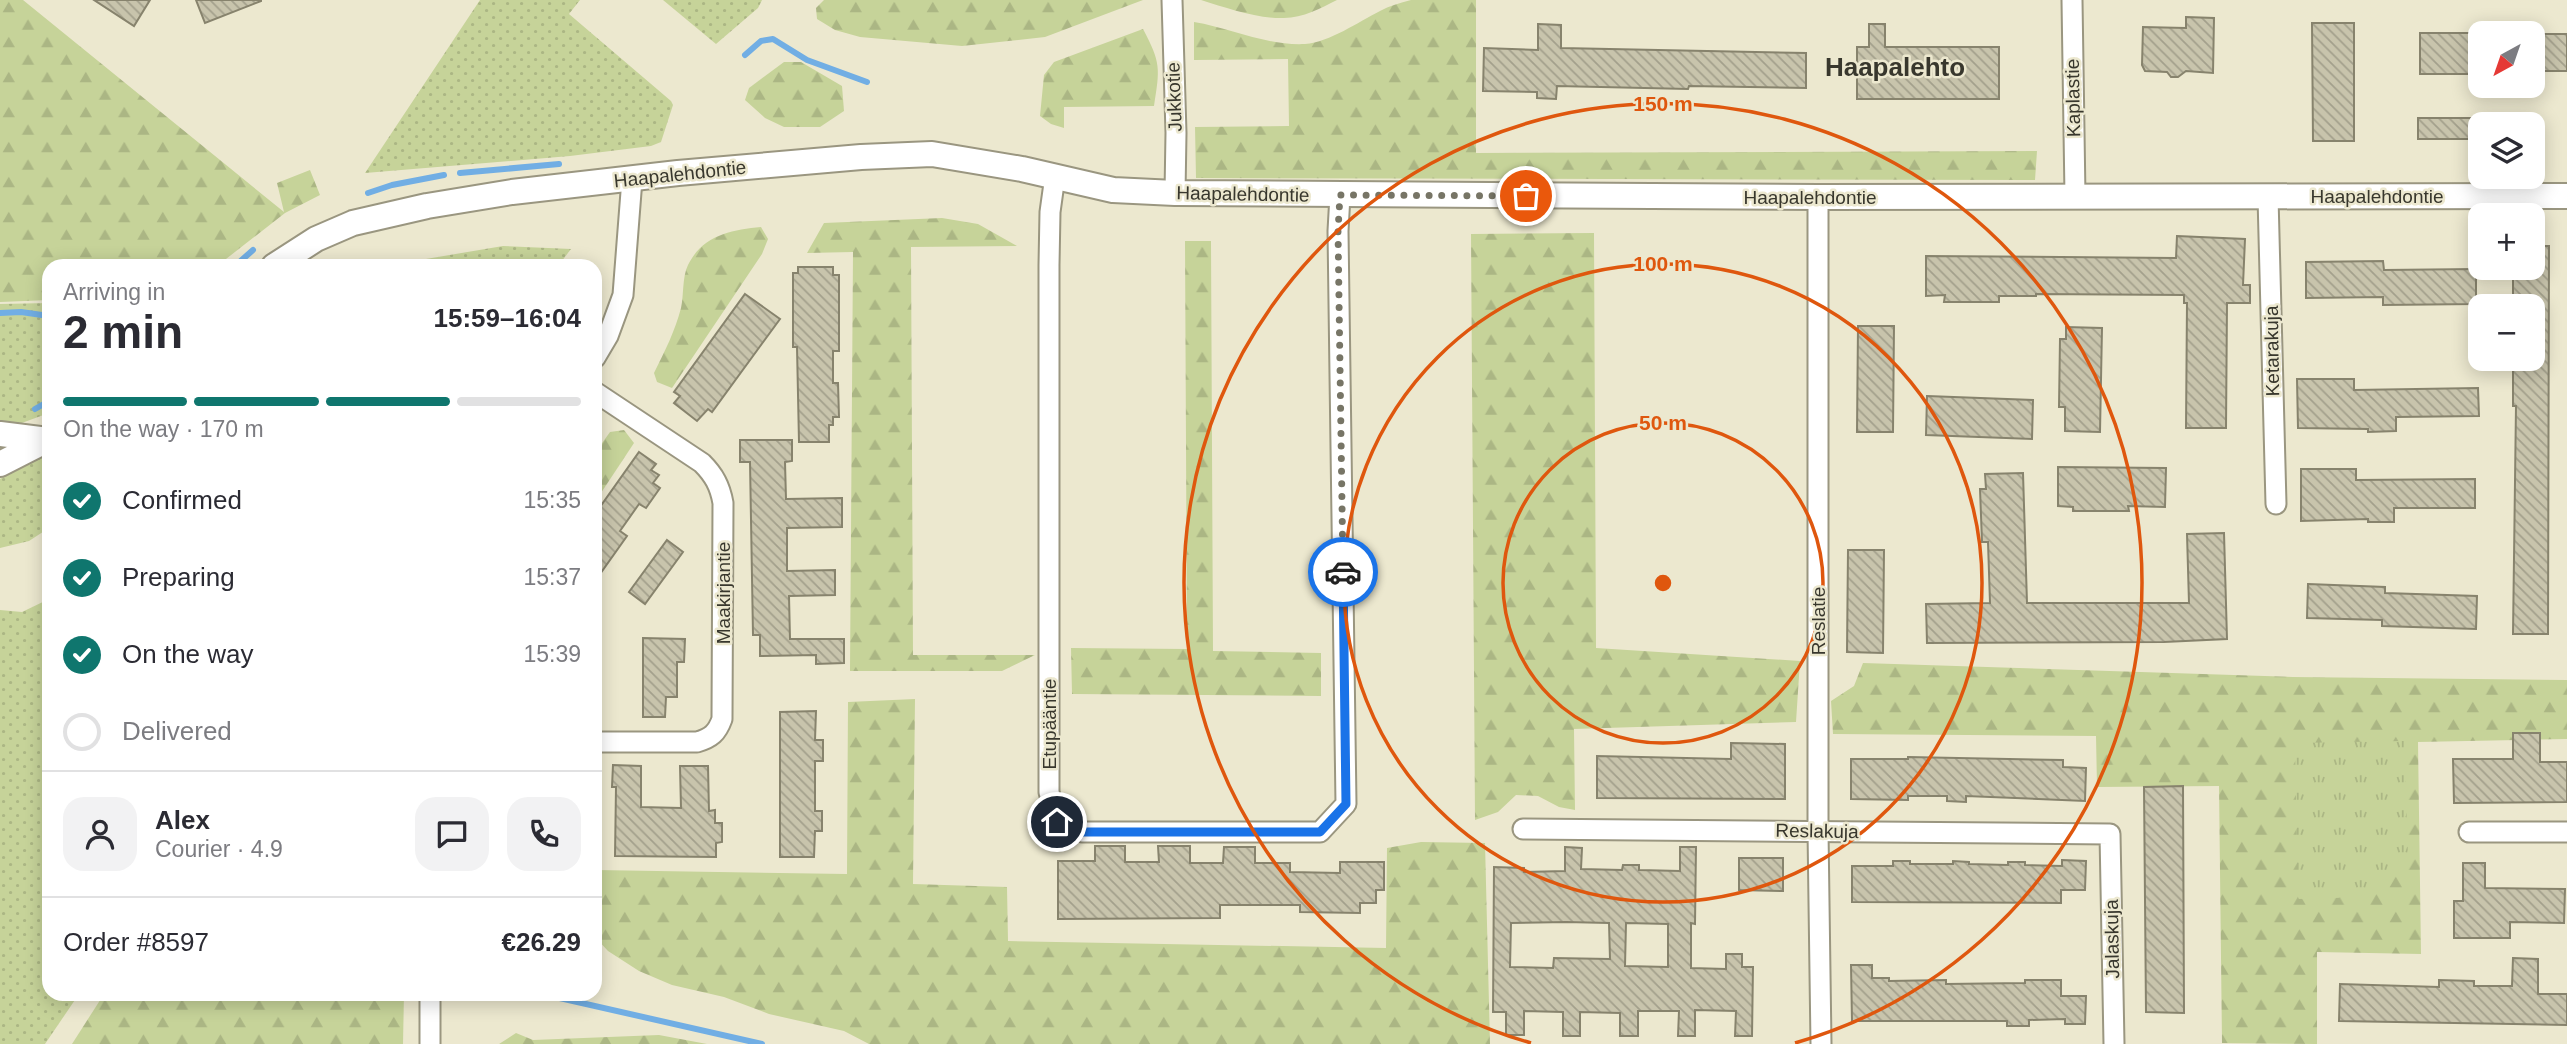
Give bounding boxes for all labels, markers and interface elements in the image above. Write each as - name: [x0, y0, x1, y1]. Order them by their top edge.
- north arrow: [2468, 21, 2544, 98]
- map controls: [2468, 21, 2545, 371]
- district label: Haapalehto: [1825, 52, 1965, 82]
- street label: Kaplastie: [2062, 59, 2084, 137]
- street label: Jukkotie: [1162, 62, 1186, 132]
- text: 150 m: [1633, 92, 1693, 115]
- button: layers: [2468, 112, 2545, 189]
- street label: Haapalehdontie: [613, 157, 747, 191]
- pin: [1496, 166, 1556, 226]
- icon: bag: [1507, 177, 1545, 215]
- street label: Haapalehdontie: [1176, 182, 1310, 206]
- street label: Haapalehdontie: [2310, 186, 2444, 207]
- street label: Haapalehdontie: [1743, 187, 1877, 208]
- button: +: [2468, 203, 2545, 280]
- text: 100 m: [1633, 252, 1693, 275]
- text: Arriving in: [63, 279, 165, 305]
- button: −: [2468, 294, 2545, 371]
- text: 15:59–16:04: [434, 303, 581, 333]
- street label: Ketarakuja: [2261, 305, 2283, 397]
- text: 2 min: [63, 306, 183, 358]
- text: 50 m: [1639, 411, 1687, 434]
- text: On the way · 170 m: [63, 416, 264, 442]
- icon: check: [63, 482, 101, 520]
- text: Confirmed: [122, 485, 242, 515]
- text: 15:35: [523, 487, 581, 513]
- courier: [1308, 537, 1378, 607]
- street label: Maakirjantie: [713, 542, 734, 644]
- icon: car: [1324, 553, 1362, 591]
- icon: check: [63, 559, 101, 597]
- text: Preparing: [122, 562, 235, 592]
- text: 15:37: [523, 564, 581, 590]
- centre of rings: [1651, 571, 1675, 595]
- street label: Reslatie: [1808, 587, 1829, 655]
- icon: check: [63, 636, 101, 674]
- text: On the way: [122, 639, 254, 669]
- text: 15:39: [523, 641, 581, 667]
- street label: Etupääntie: [1039, 679, 1060, 769]
- text: Delivered: [122, 716, 232, 746]
- pin: [1027, 792, 1087, 852]
- button: person: [63, 797, 137, 871]
- button: chat: [415, 797, 489, 871]
- button: phone: [507, 797, 581, 871]
- icon: home: [1038, 803, 1076, 841]
- text: Alex: [155, 805, 210, 835]
- street label: Reslakuja: [1775, 820, 1859, 842]
- text: Courier · 4.9: [155, 836, 283, 862]
- street label: Jalaskuja: [2101, 899, 2123, 979]
- text: Order #8597: [63, 927, 209, 957]
- text: €26.29: [501, 927, 581, 957]

